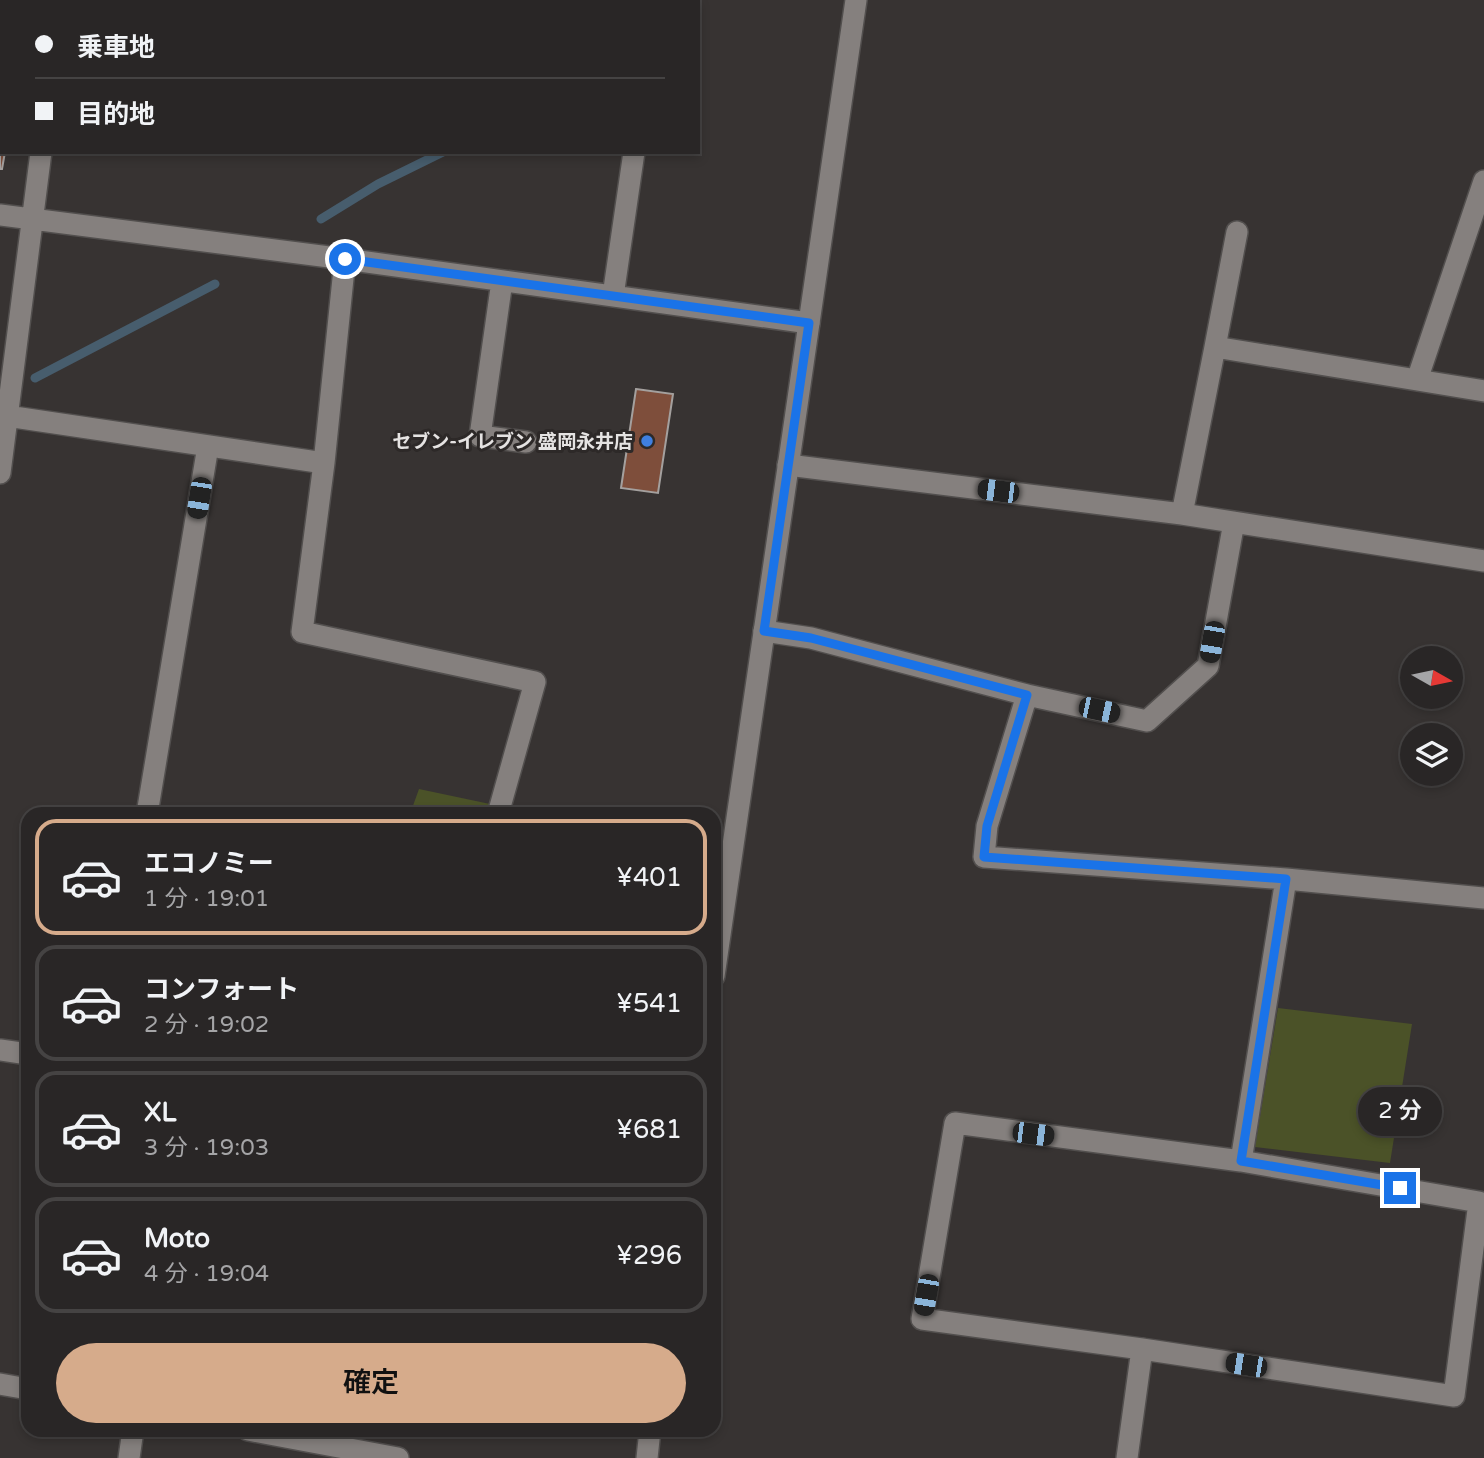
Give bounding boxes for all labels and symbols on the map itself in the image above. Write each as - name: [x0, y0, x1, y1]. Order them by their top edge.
- route start: [329, 243, 361, 275]
- place label: セブン-イレブン 盛岡永井店: [392, 431, 633, 453]
- marker: セブン-イレブン 盛岡永井店: [639, 433, 655, 449]
- car: [186, 476, 213, 520]
- car: [976, 478, 1021, 504]
- car: [1199, 619, 1226, 665]
- north arrow: [1400, 646, 1463, 709]
- car: [1077, 695, 1122, 725]
- callout: 2 分: [1358, 1086, 1442, 1136]
- car: [1011, 1121, 1056, 1147]
- route end: [1384, 1172, 1416, 1204]
- car: [913, 1272, 940, 1318]
- car: [1224, 1351, 1269, 1379]

